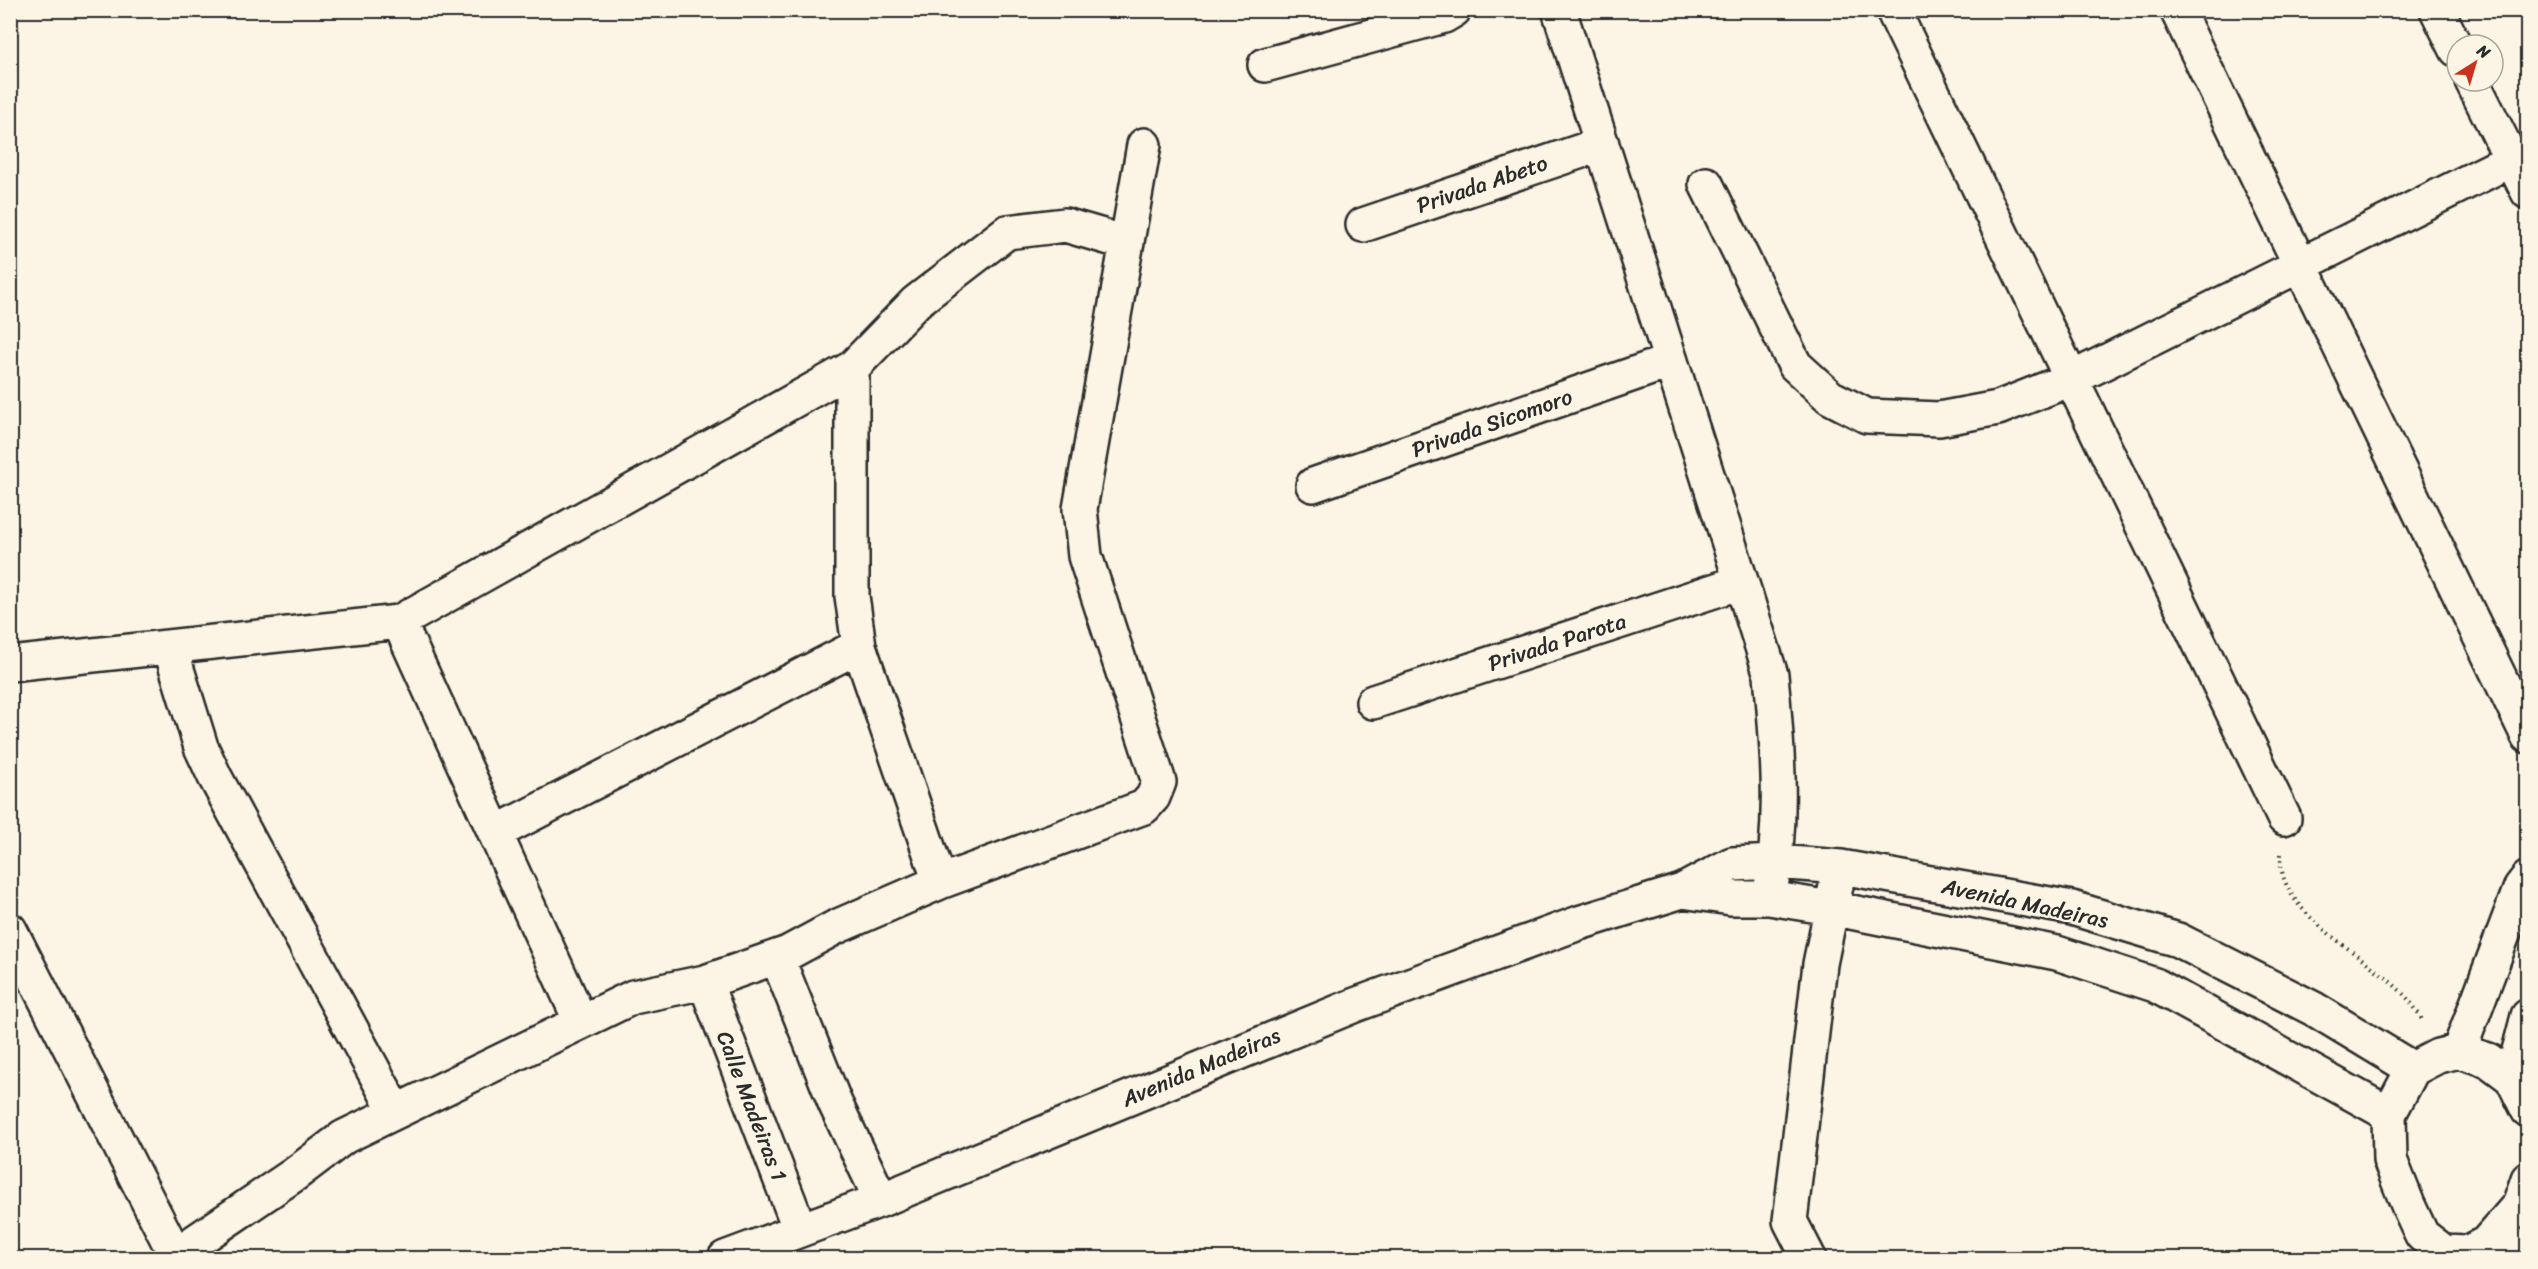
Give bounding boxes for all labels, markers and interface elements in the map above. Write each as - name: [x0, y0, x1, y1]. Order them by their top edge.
- north arrow: [2445, 33, 2505, 93]
- text: N: [2470, 36, 2498, 67]
- street label: Privada Abeto: [1411, 143, 1553, 225]
- street label: Privada Sicomoro: [1406, 377, 1578, 469]
- street label: Privada Parota: [1483, 601, 1631, 683]
- street label: Avenida Madeiras: [1937, 866, 2112, 940]
- street label: Avenida Madeiras: [1115, 1016, 1287, 1118]
- street label: Calle Madeiras 1: [705, 1025, 799, 1187]

